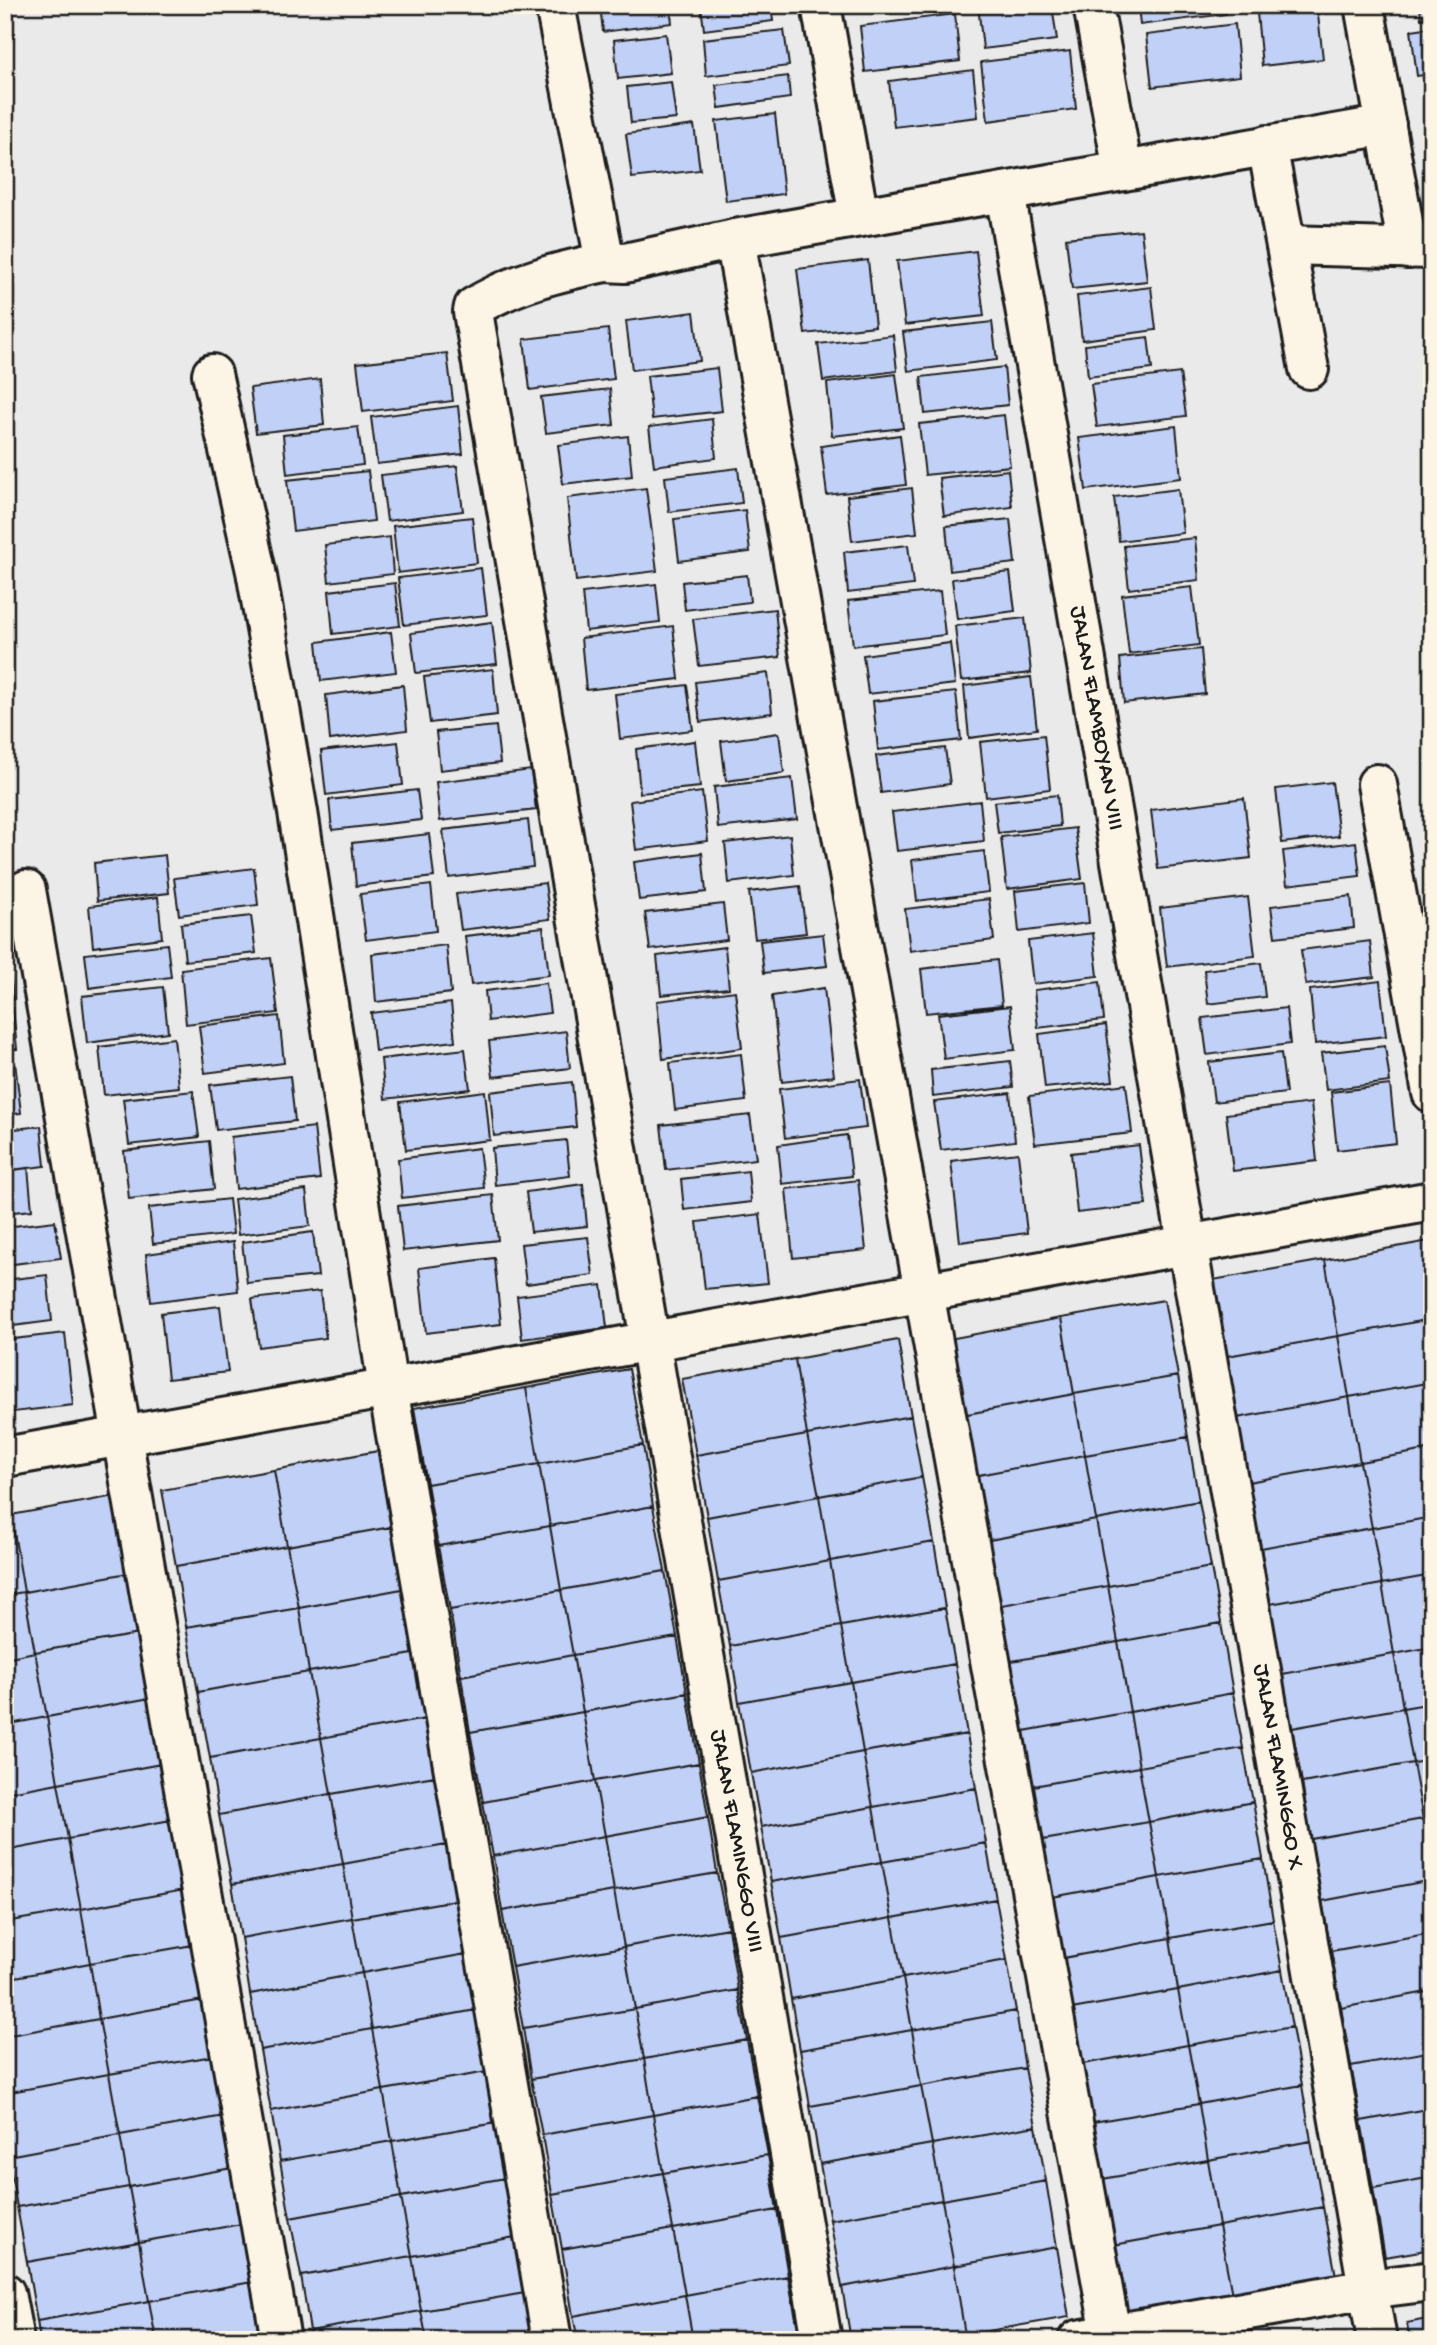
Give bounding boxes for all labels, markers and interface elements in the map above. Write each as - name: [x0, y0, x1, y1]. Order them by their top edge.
- street label: JALAN FLAMBOYAN VIII: [1062, 604, 1130, 833]
- street label: JALAN FLAMINGGO X: [1246, 1662, 1310, 1873]
- street label: JALAN FLAMINGGO VIII: [703, 1728, 770, 1955]

